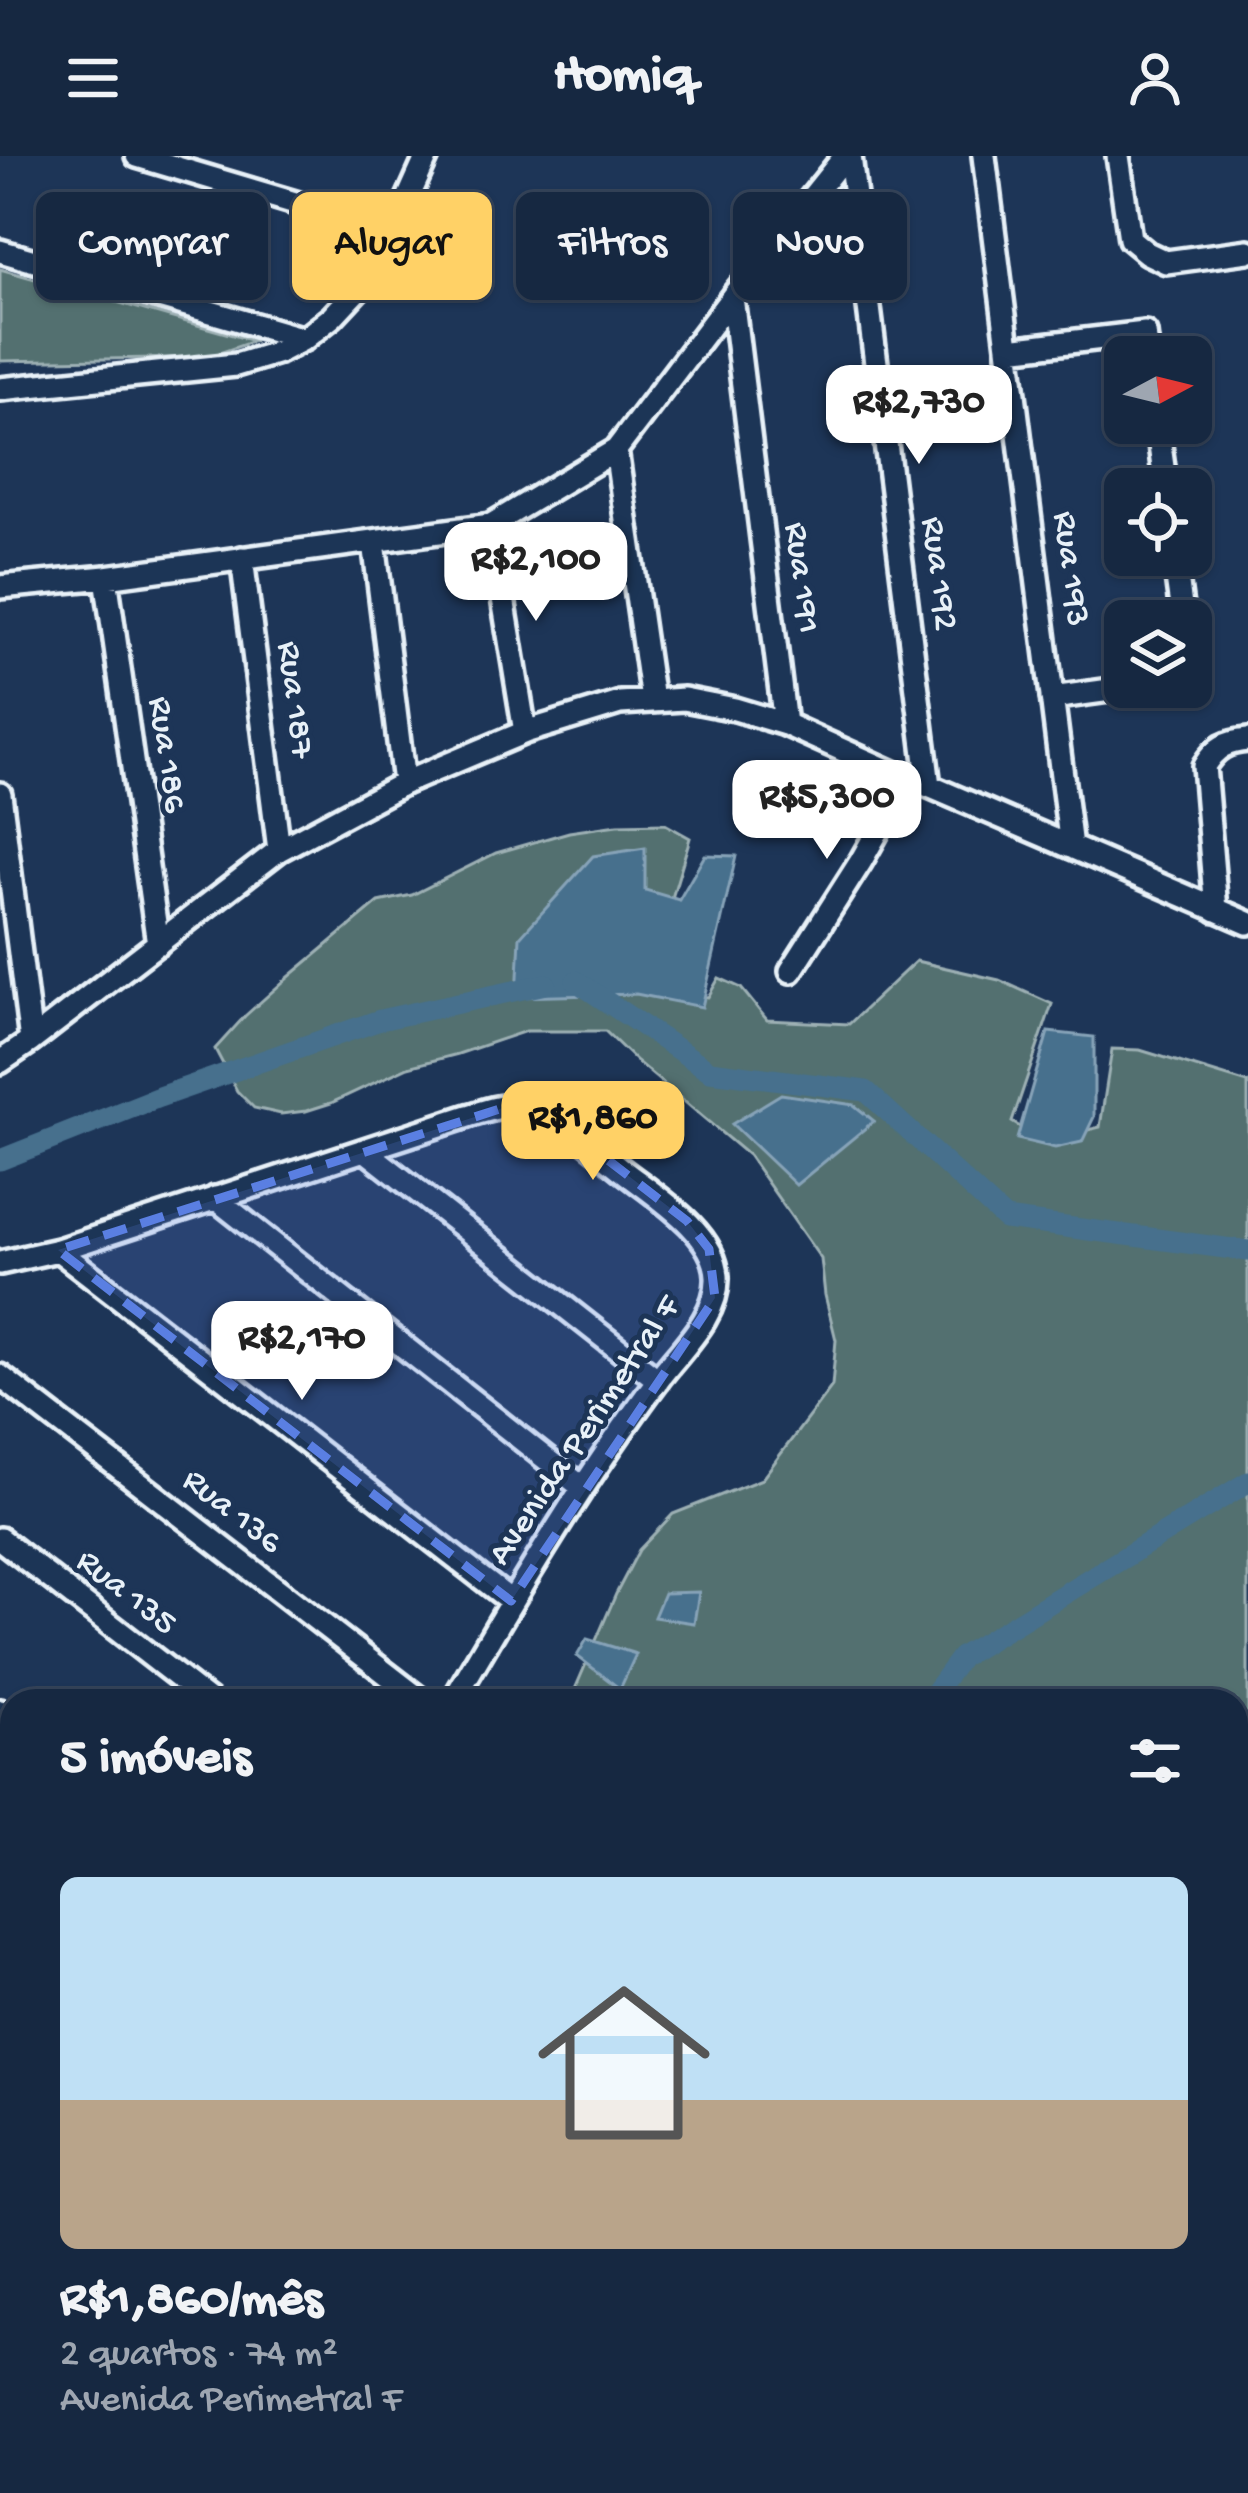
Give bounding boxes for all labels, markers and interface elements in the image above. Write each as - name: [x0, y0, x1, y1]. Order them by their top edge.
- icon: menu: [60, 45, 126, 111]
- icon: person: [1122, 45, 1188, 111]
- text: Homiq: [553, 46, 695, 110]
- chip: Comprar: [36, 192, 268, 300]
- chip: Alugar: [292, 192, 492, 300]
- chip: Filtros: [516, 192, 709, 300]
- chip: Novo: [733, 192, 907, 300]
- north arrow: [1104, 336, 1212, 444]
- map controls: [1104, 336, 1212, 708]
- pin: R$2,730: [808, 365, 1030, 467]
- text: R$2,730: [853, 381, 985, 427]
- button: locate: [1104, 468, 1212, 576]
- street label: Rua 193: [1041, 509, 1097, 629]
- street label: Rua 192: [909, 515, 965, 633]
- street label: Rua 191: [772, 520, 828, 636]
- pin: R$2,100: [425, 522, 647, 624]
- text: R$2,100: [471, 538, 601, 584]
- button: layers: [1104, 600, 1212, 708]
- street label: Rua 187: [265, 639, 322, 762]
- street label: Rua 186: [136, 694, 195, 817]
- pin: R$5,300: [716, 760, 938, 862]
- text: R$5,300: [759, 776, 895, 822]
- pin: R$1,860: [482, 1081, 704, 1183]
- text: R$1,860: [528, 1097, 658, 1143]
- street label: Avenida Perimetral F: [480, 1288, 693, 1575]
- pin: R$2,170: [191, 1301, 413, 1403]
- text: R$2,170: [238, 1317, 366, 1363]
- street label: Rua 136: [172, 1460, 290, 1566]
- street label: Rua 135: [66, 1541, 184, 1647]
- icon: filters: [1122, 1728, 1188, 1794]
- text: 5 imóveis: [60, 1731, 251, 1791]
- icon: home: [516, 1955, 732, 2171]
- text: R$1,860/mês: [60, 2273, 323, 2333]
- text: 2 quartos · 74 m²: [60, 2333, 338, 2379]
- text: Avenida Perimetral F: [60, 2379, 402, 2425]

